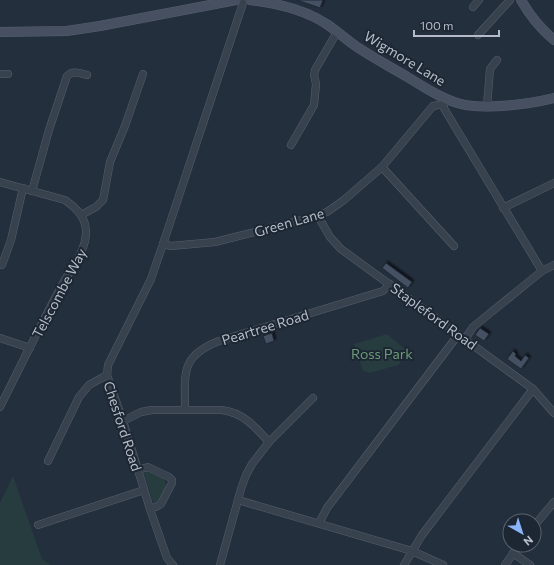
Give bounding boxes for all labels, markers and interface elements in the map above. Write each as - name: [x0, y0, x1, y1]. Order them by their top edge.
- scale bar: [414, 12, 499, 38]
- text: 100 m: [420, 18, 454, 32]
- street label: Wigmore Lane: [361, 27, 449, 89]
- street label: Green Lane: [252, 204, 326, 240]
- street label: Telscombe Way: [28, 245, 90, 341]
- street label: Stapleford Road: [387, 279, 481, 353]
- street label: Peartree Road: [219, 306, 311, 348]
- park label: Ross Park: [351, 345, 413, 362]
- street label: Chesford Road: [100, 379, 146, 473]
- north arrow: [502, 513, 542, 553]
- text: N: [521, 534, 536, 549]

